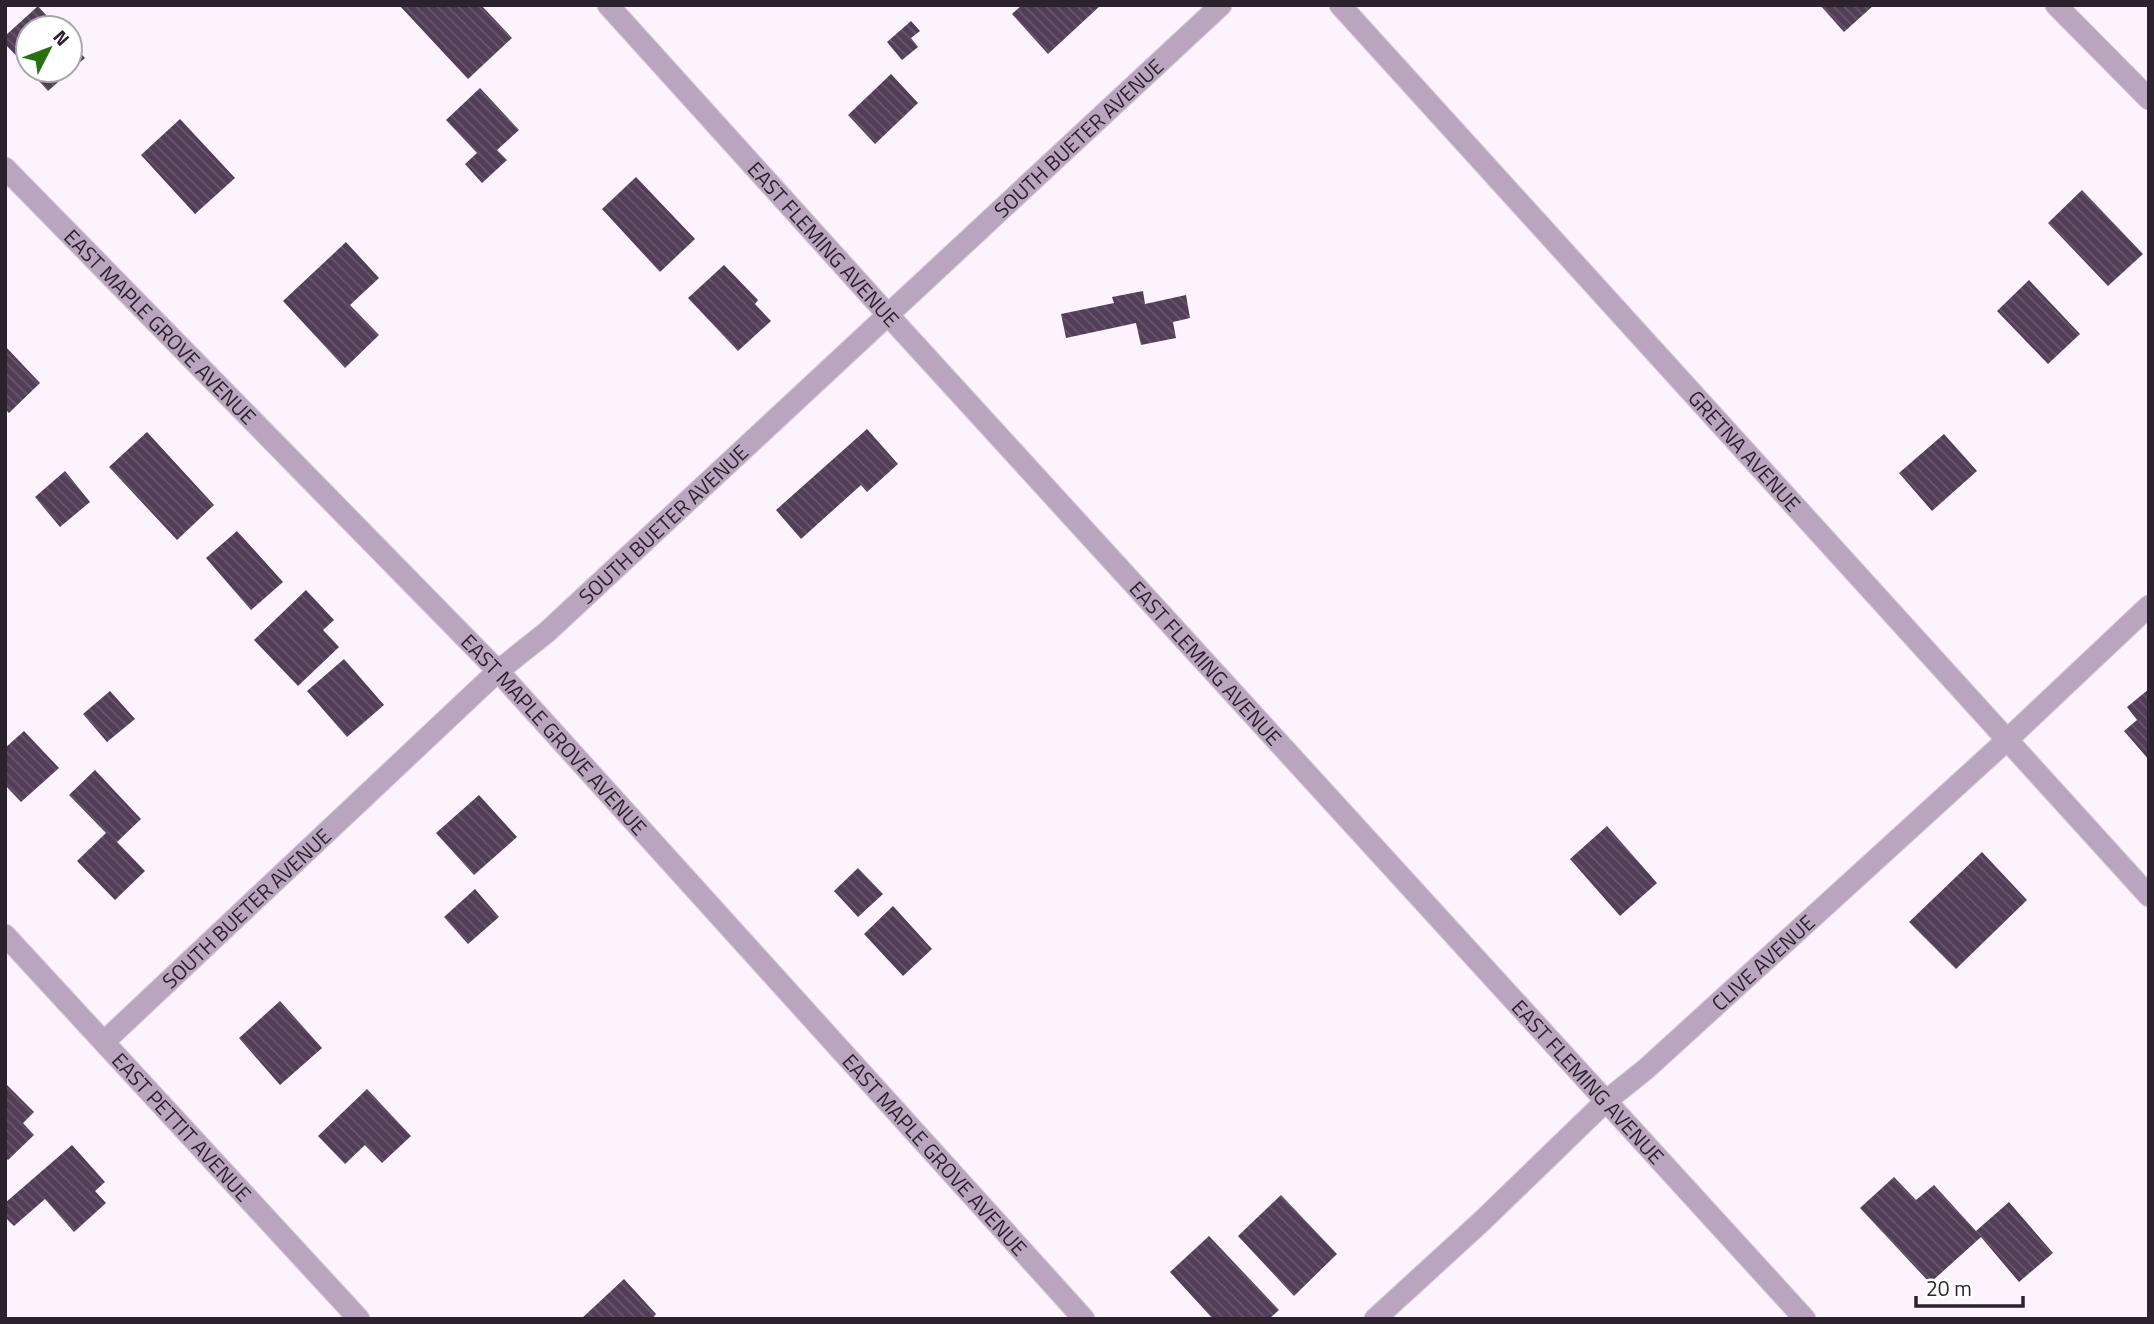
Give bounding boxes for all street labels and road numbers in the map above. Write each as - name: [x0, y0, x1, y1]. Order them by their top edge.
- street label: SOUTH BUETER AVENUE: [986, 50, 1170, 225]
- street label: EAST FLEMING AVENUE: [740, 154, 907, 334]
- street label: EAST MAPLE GROVE AVENUE: [57, 221, 264, 432]
- street label: GRETNA AVENUE: [1681, 383, 1809, 519]
- street label: SOUTH BUETER AVENUE: [571, 437, 755, 611]
- street label: EAST FLEMING AVENUE: [1122, 573, 1290, 753]
- street label: EAST MAPLE GROVE AVENUE: [454, 626, 655, 842]
- street label: SOUTH BUETER AVENUE: [154, 820, 338, 996]
- street label: CLIVE AVENUE: [1704, 907, 1822, 1018]
- street label: EAST FLEMING AVENUE: [1504, 992, 1672, 1171]
- street label: EAST PETTIT AVENUE: [105, 1045, 259, 1209]
- street label: EAST MAPLE GROVE AVENUE: [835, 1046, 1035, 1263]

